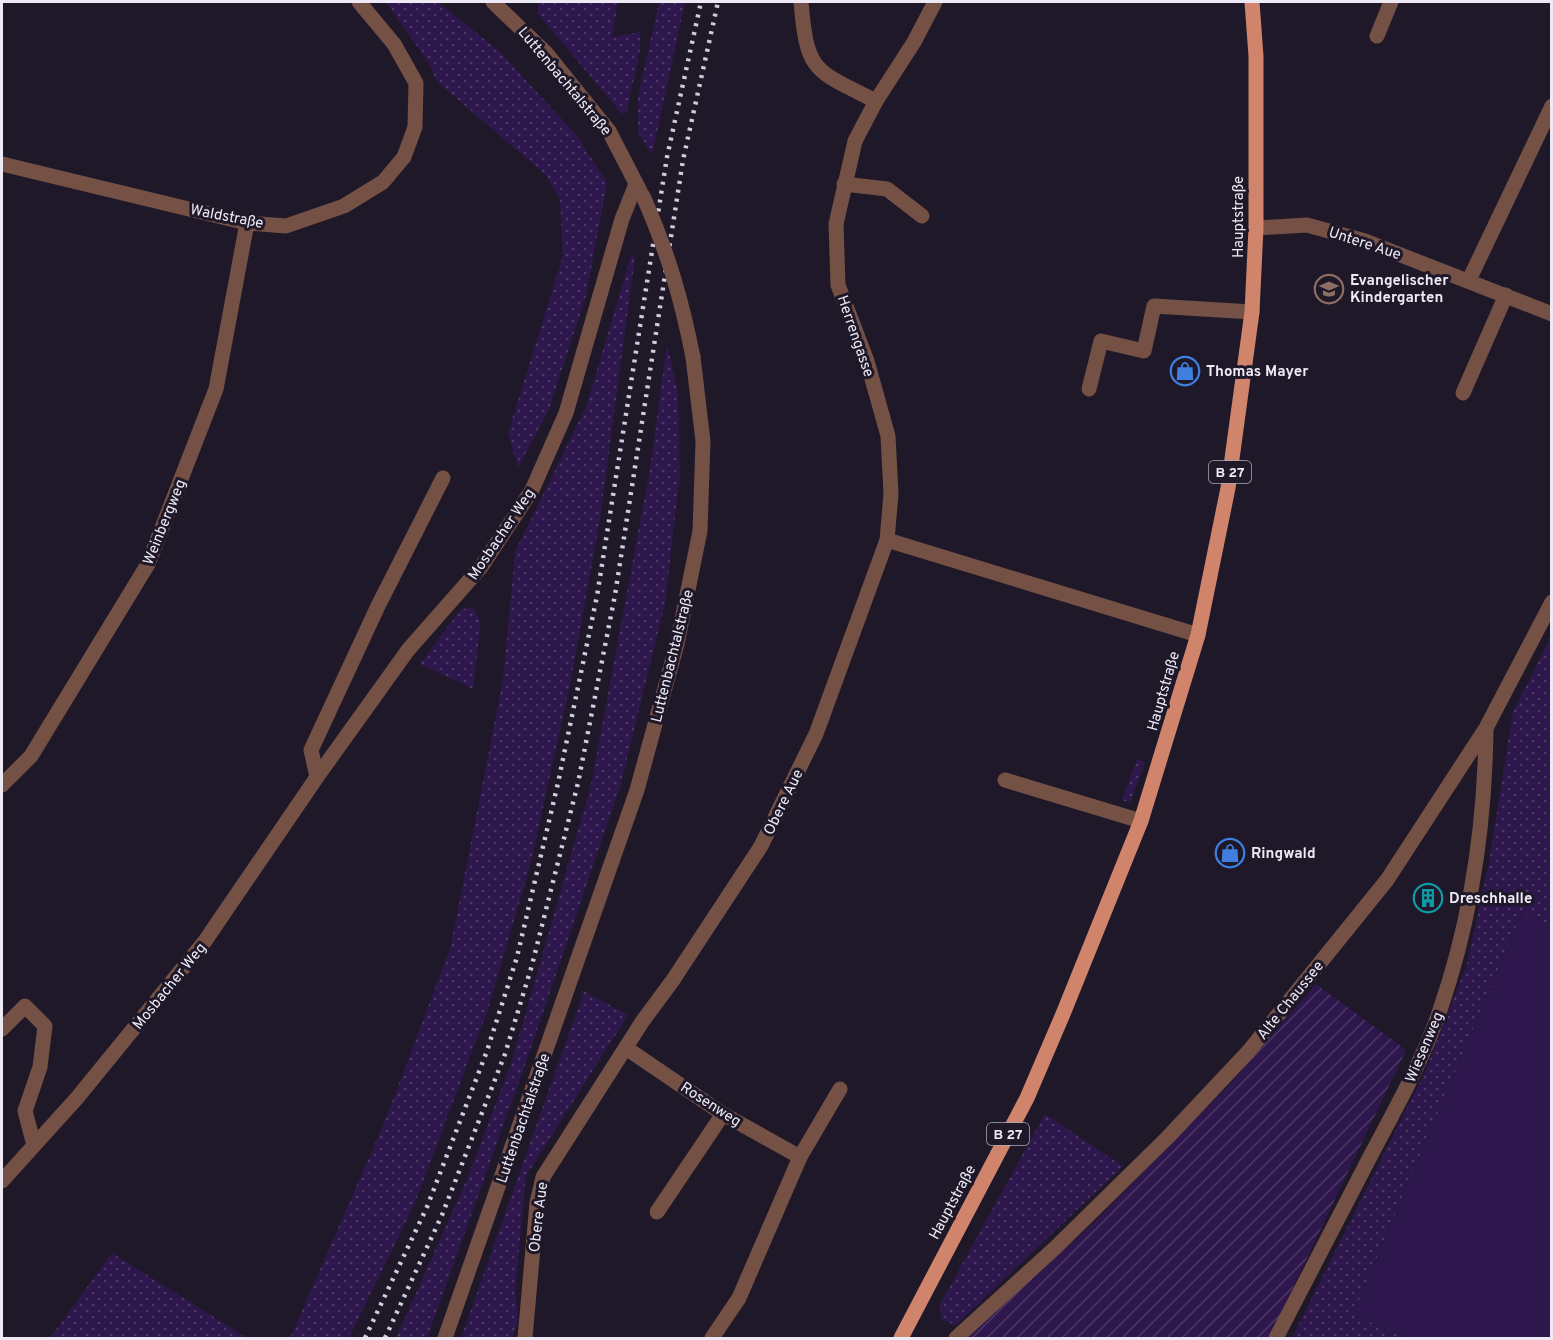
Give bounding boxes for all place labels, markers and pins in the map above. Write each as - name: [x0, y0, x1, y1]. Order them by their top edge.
- place label: Evangelischer Kindergarten: [1350, 272, 1449, 308]
- school or university icon: Evangelischer Kindergarten: [1313, 273, 1345, 305]
- shop icon: Thomas Mayer: [1169, 355, 1201, 387]
- place label: Thomas Mayer: [1206, 363, 1309, 382]
- shop icon: Ringwald: [1214, 837, 1246, 869]
- place label: Ringwald: [1251, 845, 1316, 864]
- building icon: Dreschhalle: [1412, 882, 1444, 914]
- place label: Dreschhalle: [1449, 890, 1532, 909]

